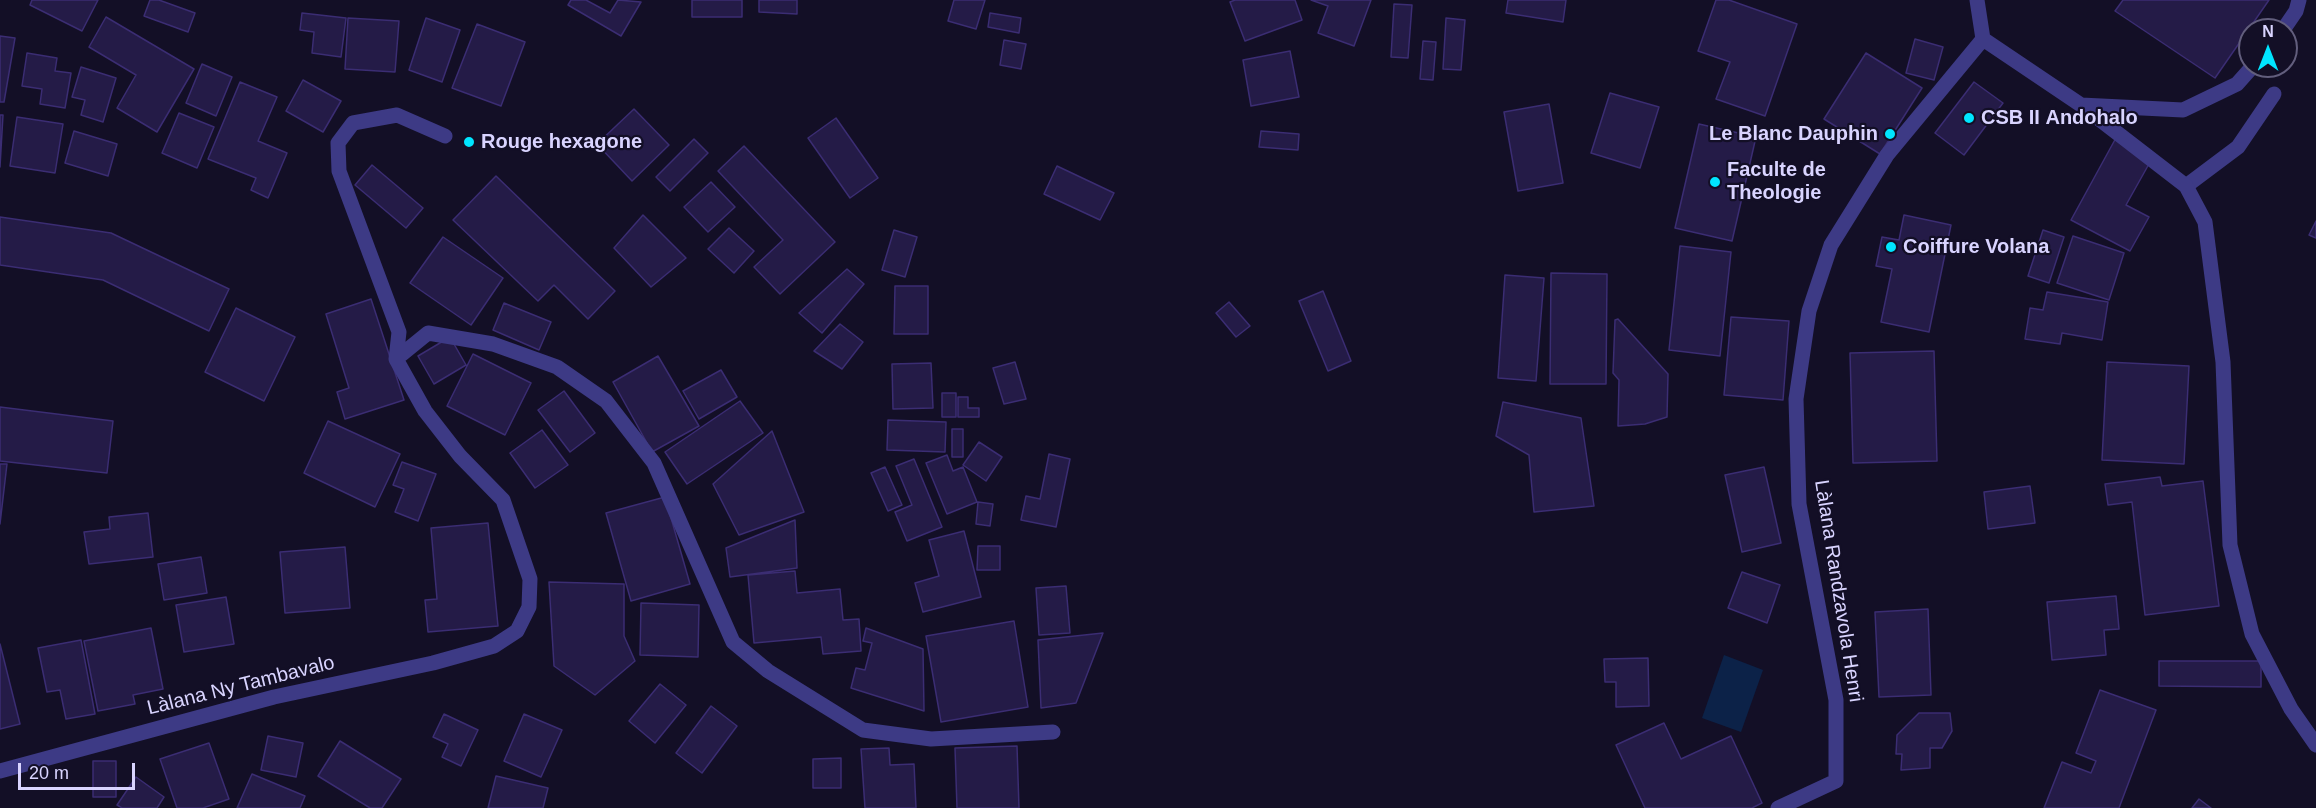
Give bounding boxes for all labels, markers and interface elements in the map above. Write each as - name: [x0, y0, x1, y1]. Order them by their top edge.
- north arrow: [2238, 18, 2298, 78]
- text: N: [2262, 23, 2274, 40]
- place label: CSB II Andohalo: [1981, 106, 2138, 130]
- marker: CSB II Andohalo: [1962, 111, 1976, 125]
- place label: Le Blanc Dauphin: [1709, 122, 1878, 146]
- marker: Le Blanc Dauphin: [1883, 127, 1897, 141]
- place label: Rouge hexagone: [481, 130, 642, 154]
- marker: Rouge hexagone: [462, 135, 476, 149]
- place label: Faculte de Theologie: [1727, 158, 1826, 205]
- marker: Faculte de Theologie: [1708, 175, 1722, 189]
- place label: Coiffure Volana: [1903, 235, 2049, 259]
- marker: Coiffure Volana: [1884, 240, 1898, 254]
- street label: Làlana Randzavola Henri: [1809, 478, 1867, 704]
- street label: Làlana Ny Tambavalo: [145, 651, 337, 721]
- scale bar: [21, 751, 138, 789]
- text: 20 m: [29, 763, 69, 783]

